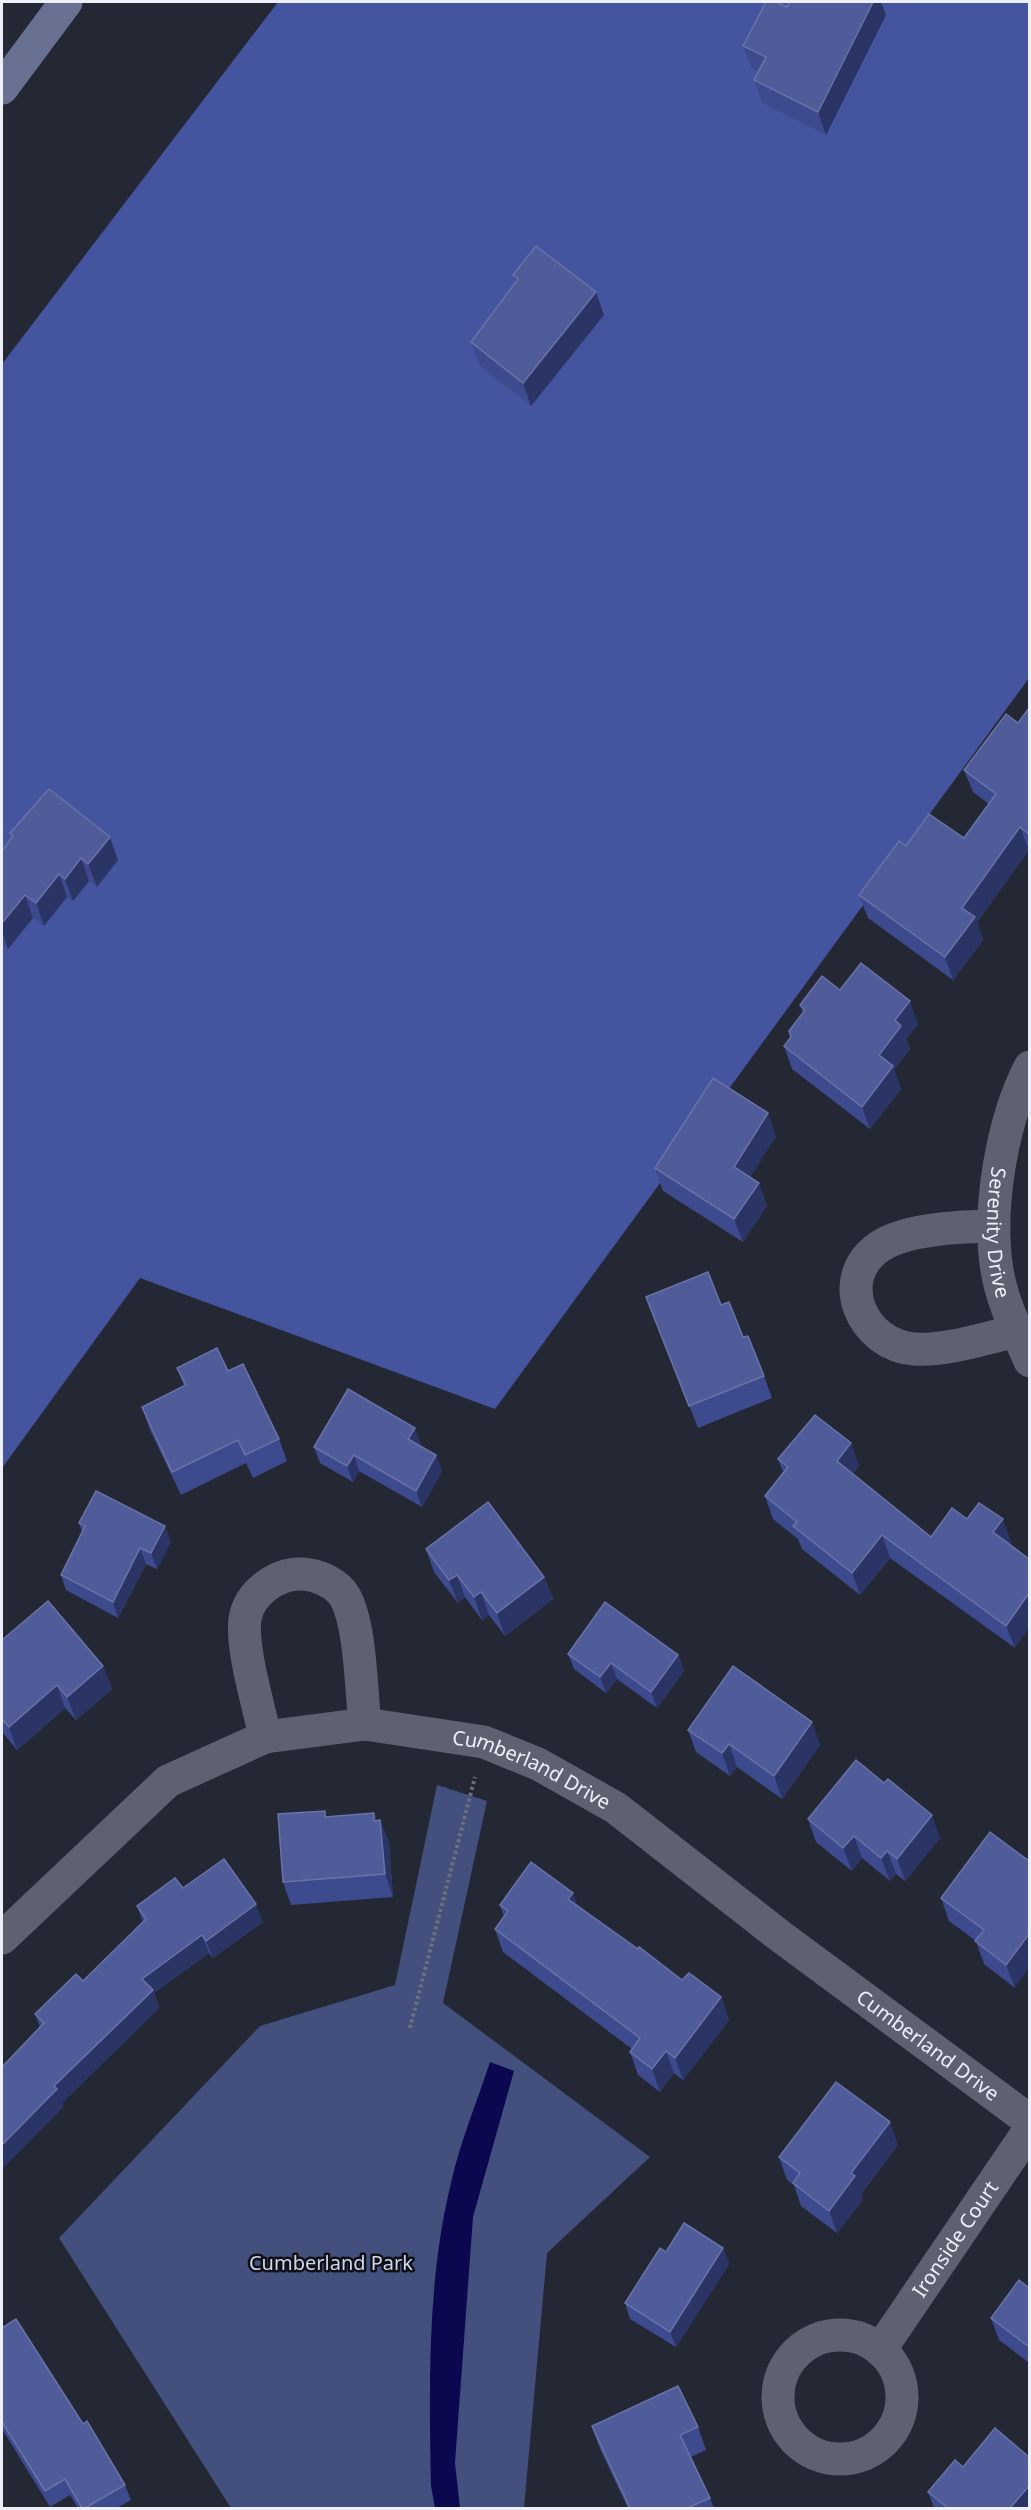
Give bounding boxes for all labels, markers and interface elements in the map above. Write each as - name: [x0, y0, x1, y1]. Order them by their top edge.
- street label: Serenity Drive: [981, 1165, 1017, 1301]
- street label: Cumberland Drive: [451, 1723, 616, 1815]
- street label: Cumberland Drive: [851, 1983, 1005, 2107]
- street label: Ironside Court: [906, 2175, 1004, 2302]
- park label: Cumberland Park: [249, 2249, 413, 2276]

